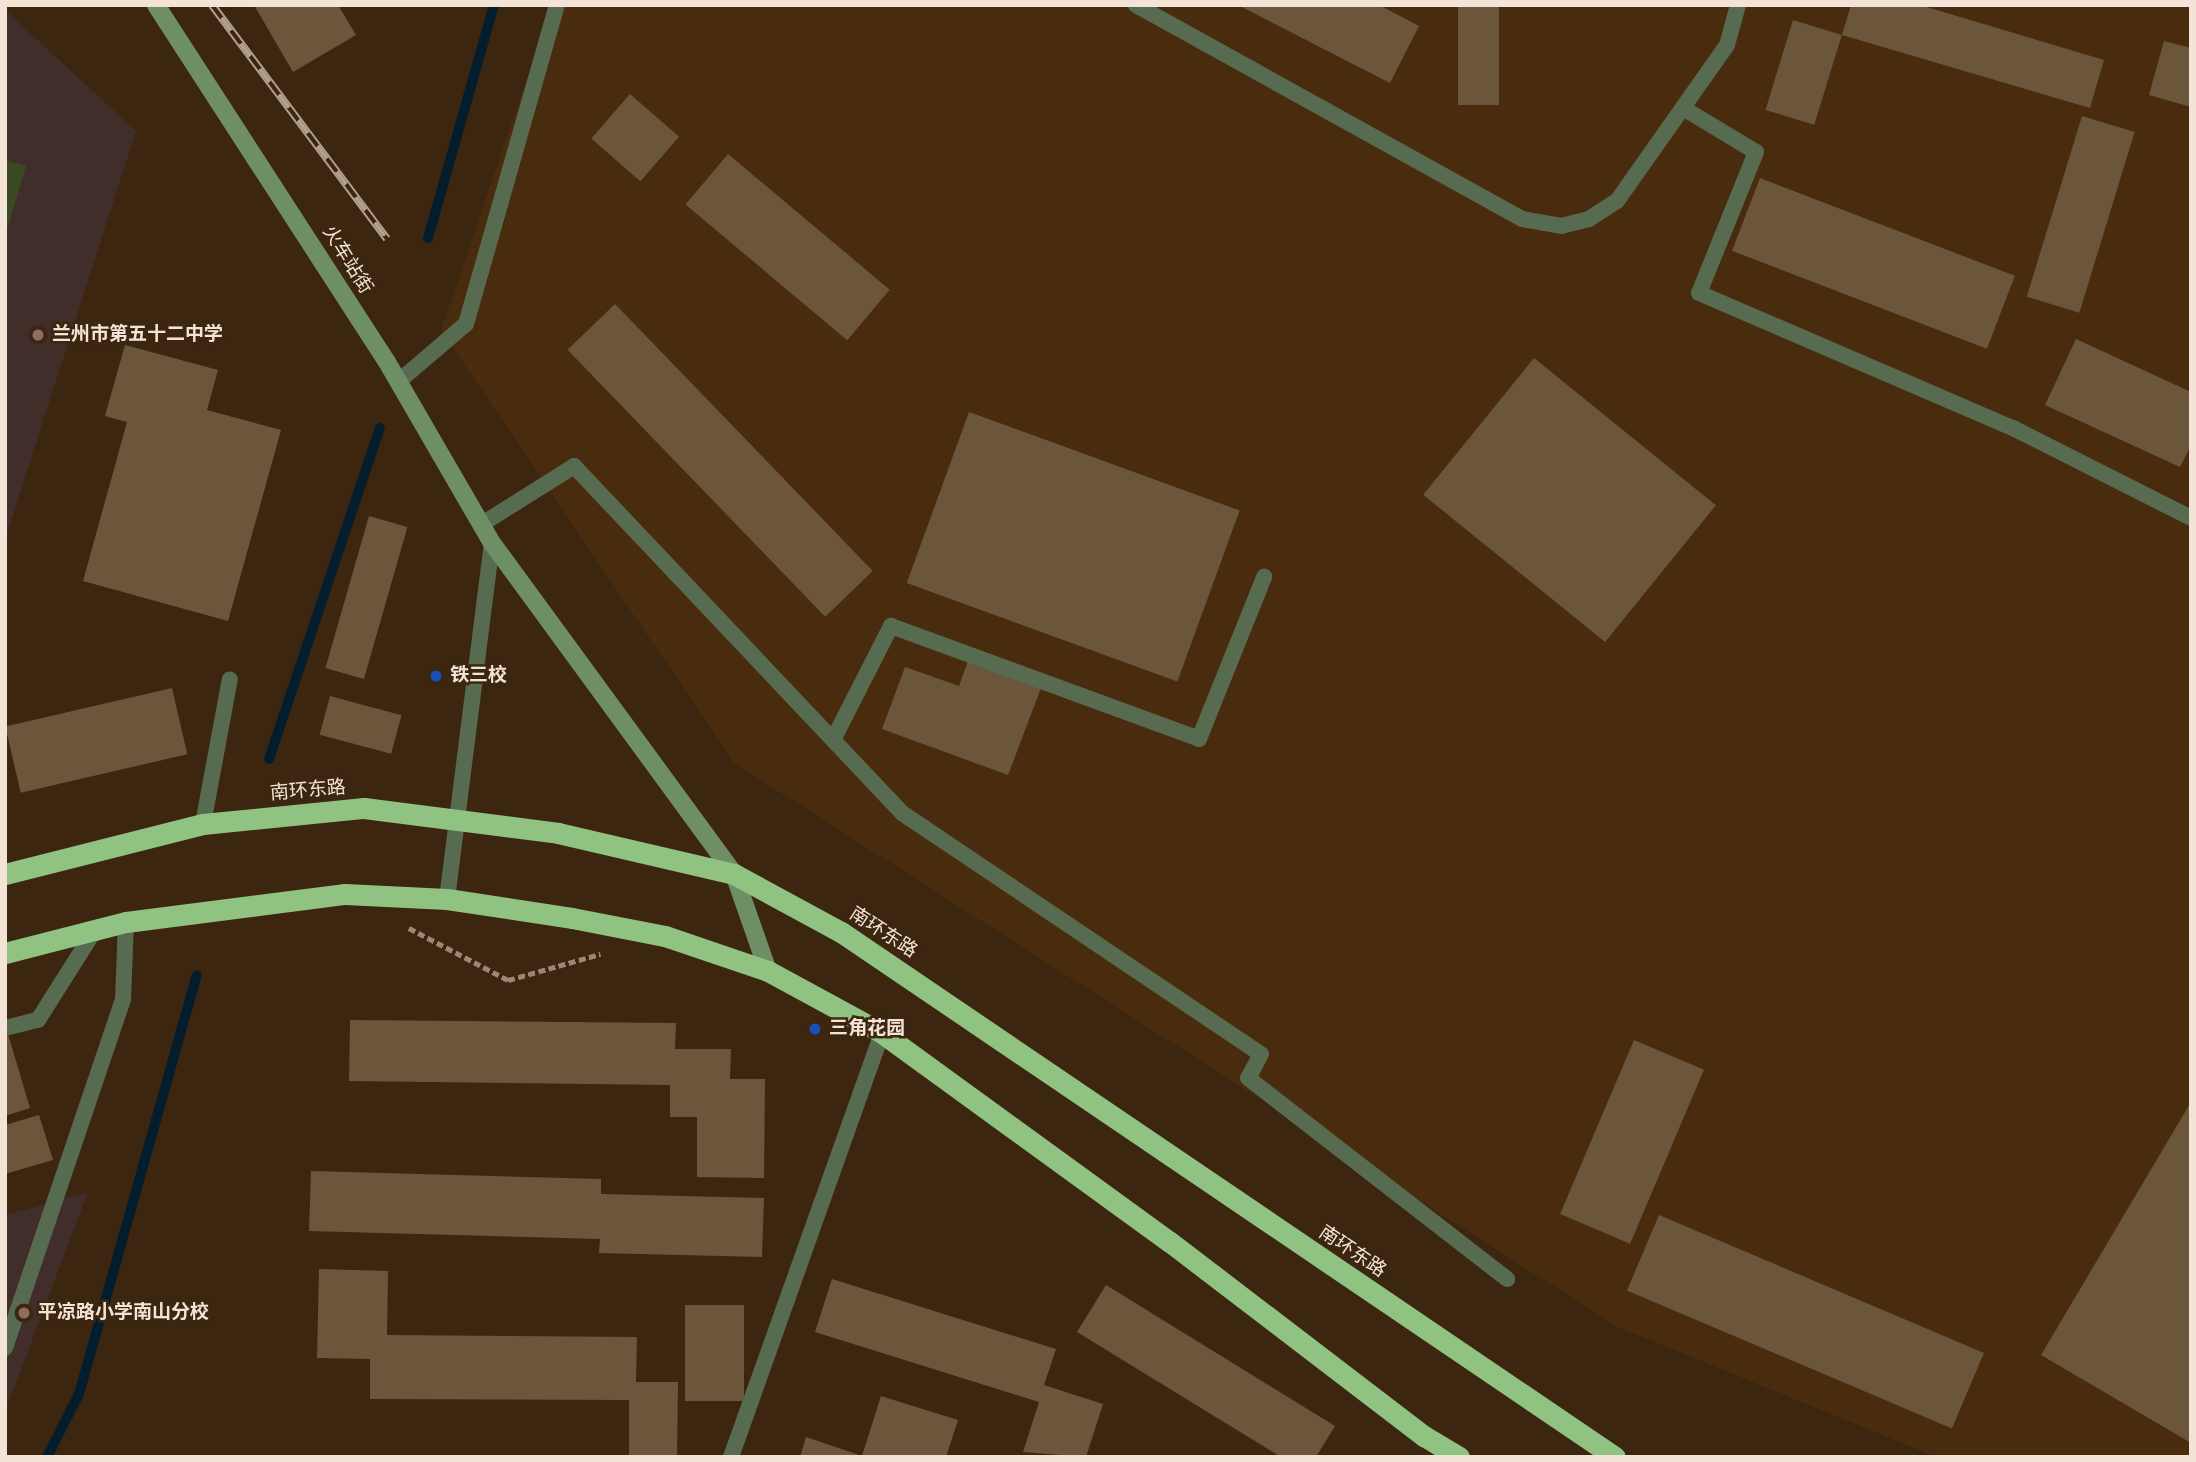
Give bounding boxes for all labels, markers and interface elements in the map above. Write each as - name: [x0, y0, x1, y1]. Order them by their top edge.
- street label: 火车站街: [317, 222, 377, 298]
- place label: 兰州市第五十二中学: [52, 324, 223, 346]
- marker: 兰州市第五十二中学: [30, 327, 46, 343]
- place label: 铁三校: [450, 665, 507, 687]
- marker: 铁三校: [428, 668, 444, 684]
- street label: 南环东路: [269, 776, 347, 806]
- street label: 南环东路: [845, 903, 921, 963]
- place label: 三角花园: [829, 1018, 905, 1040]
- marker: 三角花园: [807, 1021, 823, 1037]
- street label: 南环东路: [1314, 1221, 1390, 1283]
- place label: 平凉路小学南山分校: [38, 1302, 209, 1324]
- marker: 平凉路小学南山分校: [16, 1305, 32, 1321]

